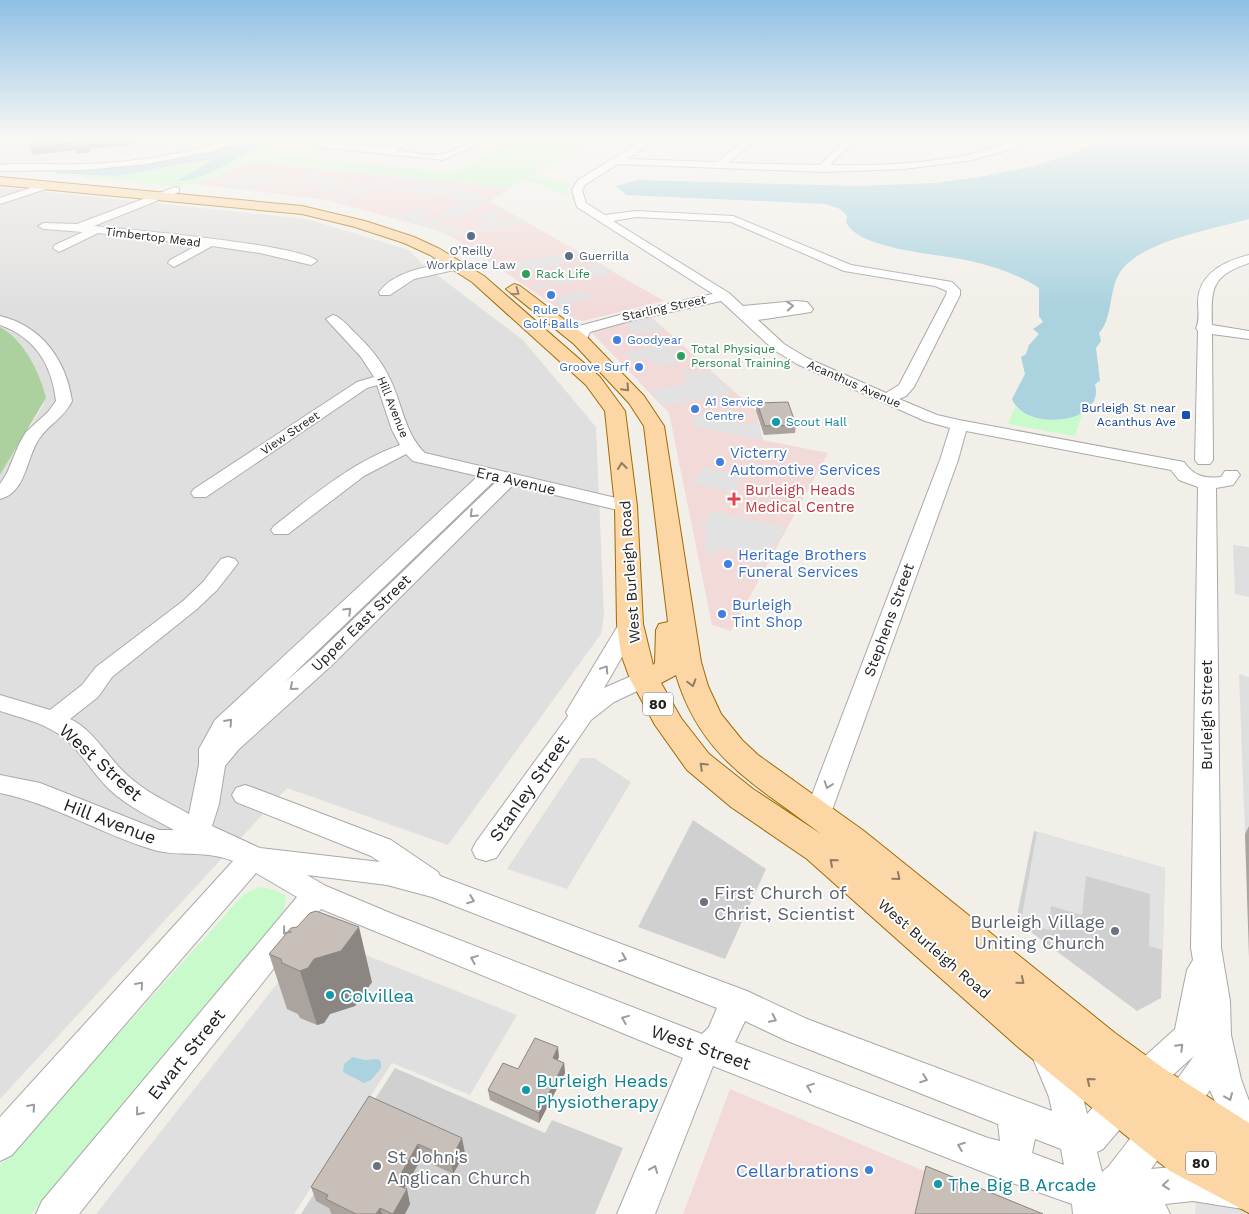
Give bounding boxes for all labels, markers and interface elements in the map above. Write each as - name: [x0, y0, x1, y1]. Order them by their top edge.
- street label: Timbertop Mead: [105, 224, 201, 250]
- marker: O’Reilly Workplace Law: [465, 230, 477, 242]
- place label: O’Reilly Workplace Law: [426, 244, 516, 272]
- place label: Guerrilla: [579, 249, 629, 263]
- marker: Guerrilla: [563, 250, 575, 262]
- place label: Rack Life: [536, 267, 590, 281]
- marker: Rack Life: [520, 268, 532, 280]
- one-way arrow: [510, 286, 519, 294]
- marker: Rule 5 Golf Balls: [545, 289, 557, 301]
- street label: Starling Street: [621, 292, 707, 324]
- one-way arrow: [787, 300, 795, 311]
- place label: Rule 5 Golf Balls: [523, 303, 579, 331]
- place label: Goodyear: [627, 333, 683, 347]
- marker: Goodyear: [611, 334, 623, 346]
- place label: Total Physique Personal Training: [691, 342, 791, 370]
- marker: Total Physique Personal Training: [675, 350, 687, 362]
- street label: Acanthus Avenue: [805, 357, 903, 411]
- place label: Groove Surf: [559, 360, 629, 374]
- marker: Groove Surf: [633, 361, 645, 373]
- street label: Hill Avenue: [374, 374, 412, 440]
- one-way arrow: [620, 382, 629, 391]
- place label: A1 Service Centre: [705, 395, 764, 423]
- place label: Burleigh St near Acanthus Ave: [1081, 401, 1176, 429]
- marker: A1 Service Centre: [689, 403, 701, 415]
- street label: View Street: [258, 408, 322, 458]
- marker: Burleigh St near Acanthus Ave: [1180, 409, 1192, 421]
- place label: Scout Hall: [786, 415, 847, 429]
- marker: Scout Hall: [770, 416, 782, 428]
- place label: Victerry Automotive Services: [730, 444, 881, 479]
- marker: Victerry Automotive Services: [714, 456, 726, 468]
- one-way arrow: [617, 462, 628, 470]
- street label: Era Avenue: [474, 463, 558, 499]
- place label: Burleigh Heads Medical Centre: [745, 481, 855, 516]
- marker: Burleigh Heads Medical Centre: [727, 492, 741, 506]
- street label: West Burleigh Road: [616, 500, 644, 644]
- one-way arrow: [470, 508, 479, 517]
- place label: Heritage Brothers Funeral Services: [738, 546, 867, 581]
- marker: Heritage Brothers Funeral Services: [722, 558, 734, 570]
- street label: Stephens Street: [860, 560, 918, 679]
- street label: Upper East Street: [307, 570, 415, 675]
- place label: Burleigh Tint Shop: [732, 596, 803, 631]
- one-way arrow: [342, 608, 351, 617]
- marker: Burleigh Tint Shop: [716, 608, 728, 620]
- street label: Burleigh Street: [1198, 659, 1216, 770]
- one-way arrow: [599, 665, 608, 675]
- one-way arrow: [687, 679, 697, 687]
- one-way arrow: [290, 681, 299, 690]
- road number: 80: [643, 692, 673, 716]
- one-way arrow: [223, 718, 232, 727]
- street label: West Street: [55, 719, 147, 805]
- street label: Stanley Street: [485, 730, 574, 845]
- one-way arrow: [699, 763, 708, 772]
- one-way arrow: [824, 781, 834, 789]
- street label: Hill Avenue: [61, 794, 159, 848]
- one-way arrow: [830, 859, 839, 868]
- one-way arrow: [891, 871, 900, 880]
- place label: First Church of Christ, Scientist: [714, 882, 855, 924]
- one-way arrow: [466, 893, 475, 904]
- street label: West Burleigh Road: [874, 895, 994, 1003]
- marker: First Church of Christ, Scientist: [698, 896, 710, 908]
- place label: Burleigh Village Uniting Church: [970, 911, 1105, 953]
- marker: Burleigh Village Uniting Church: [1109, 925, 1121, 937]
- one-way arrow: [282, 926, 291, 935]
- one-way arrow: [618, 952, 627, 962]
- one-way arrow: [470, 955, 479, 966]
- one-way arrow: [1016, 975, 1025, 984]
- one-way arrow: [134, 981, 143, 990]
- place label: Colvillea: [340, 985, 414, 1006]
- marker: Colvillea: [324, 989, 336, 1001]
- street label: Ewart Street: [143, 1004, 229, 1104]
- one-way arrow: [768, 1013, 777, 1023]
- one-way arrow: [621, 1015, 630, 1026]
- street label: West Street: [648, 1020, 754, 1074]
- one-way arrow: [1174, 1043, 1183, 1052]
- place label: Burleigh Heads Physiotherapy: [536, 1070, 668, 1112]
- one-way arrow: [919, 1073, 928, 1084]
- one-way arrow: [1087, 1078, 1096, 1087]
- one-way arrow: [806, 1083, 815, 1093]
- marker: Burleigh Heads Physiotherapy: [520, 1084, 532, 1096]
- one-way arrow: [1223, 1092, 1233, 1101]
- one-way arrow: [27, 1103, 36, 1112]
- one-way arrow: [135, 1106, 144, 1115]
- one-way arrow: [957, 1142, 966, 1152]
- place label: St John's Anglican Church: [387, 1146, 530, 1188]
- road number: 80: [1186, 1152, 1216, 1174]
- marker: St John's Anglican Church: [371, 1160, 383, 1172]
- place label: Cellarbrations: [736, 1160, 859, 1181]
- marker: Cellarbrations: [863, 1164, 875, 1176]
- one-way arrow: [648, 1165, 658, 1174]
- place label: The Big B Arcade: [948, 1174, 1096, 1195]
- marker: The Big B Arcade: [932, 1178, 944, 1190]
- one-way arrow: [1162, 1179, 1170, 1190]

